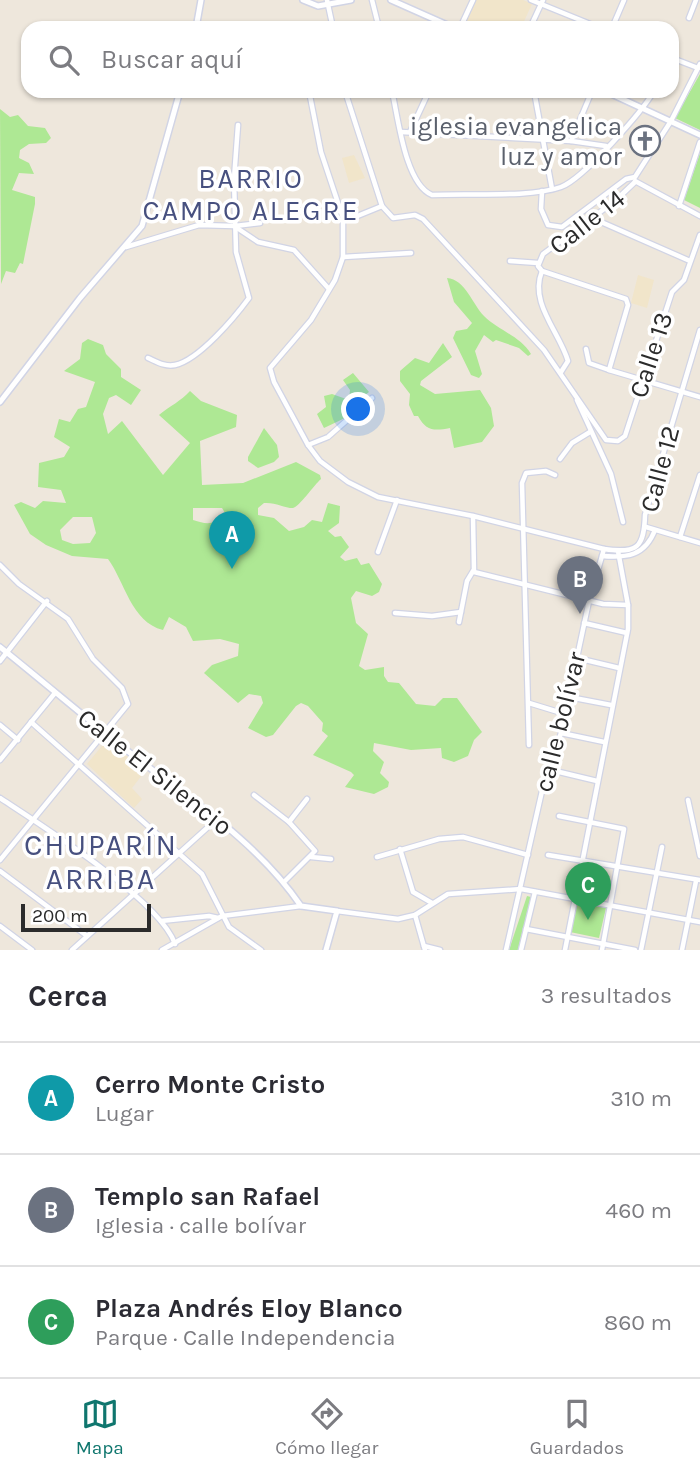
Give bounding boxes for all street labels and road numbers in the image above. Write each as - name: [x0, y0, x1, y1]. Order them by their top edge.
- street label: Calle 14: [543, 183, 631, 261]
- street label: Calle 13: [623, 308, 679, 402]
- street label: Calle 12: [634, 422, 686, 516]
- street label: calle bolívar: [528, 648, 593, 795]
- street label: Calle El Silencio: [72, 702, 238, 842]

